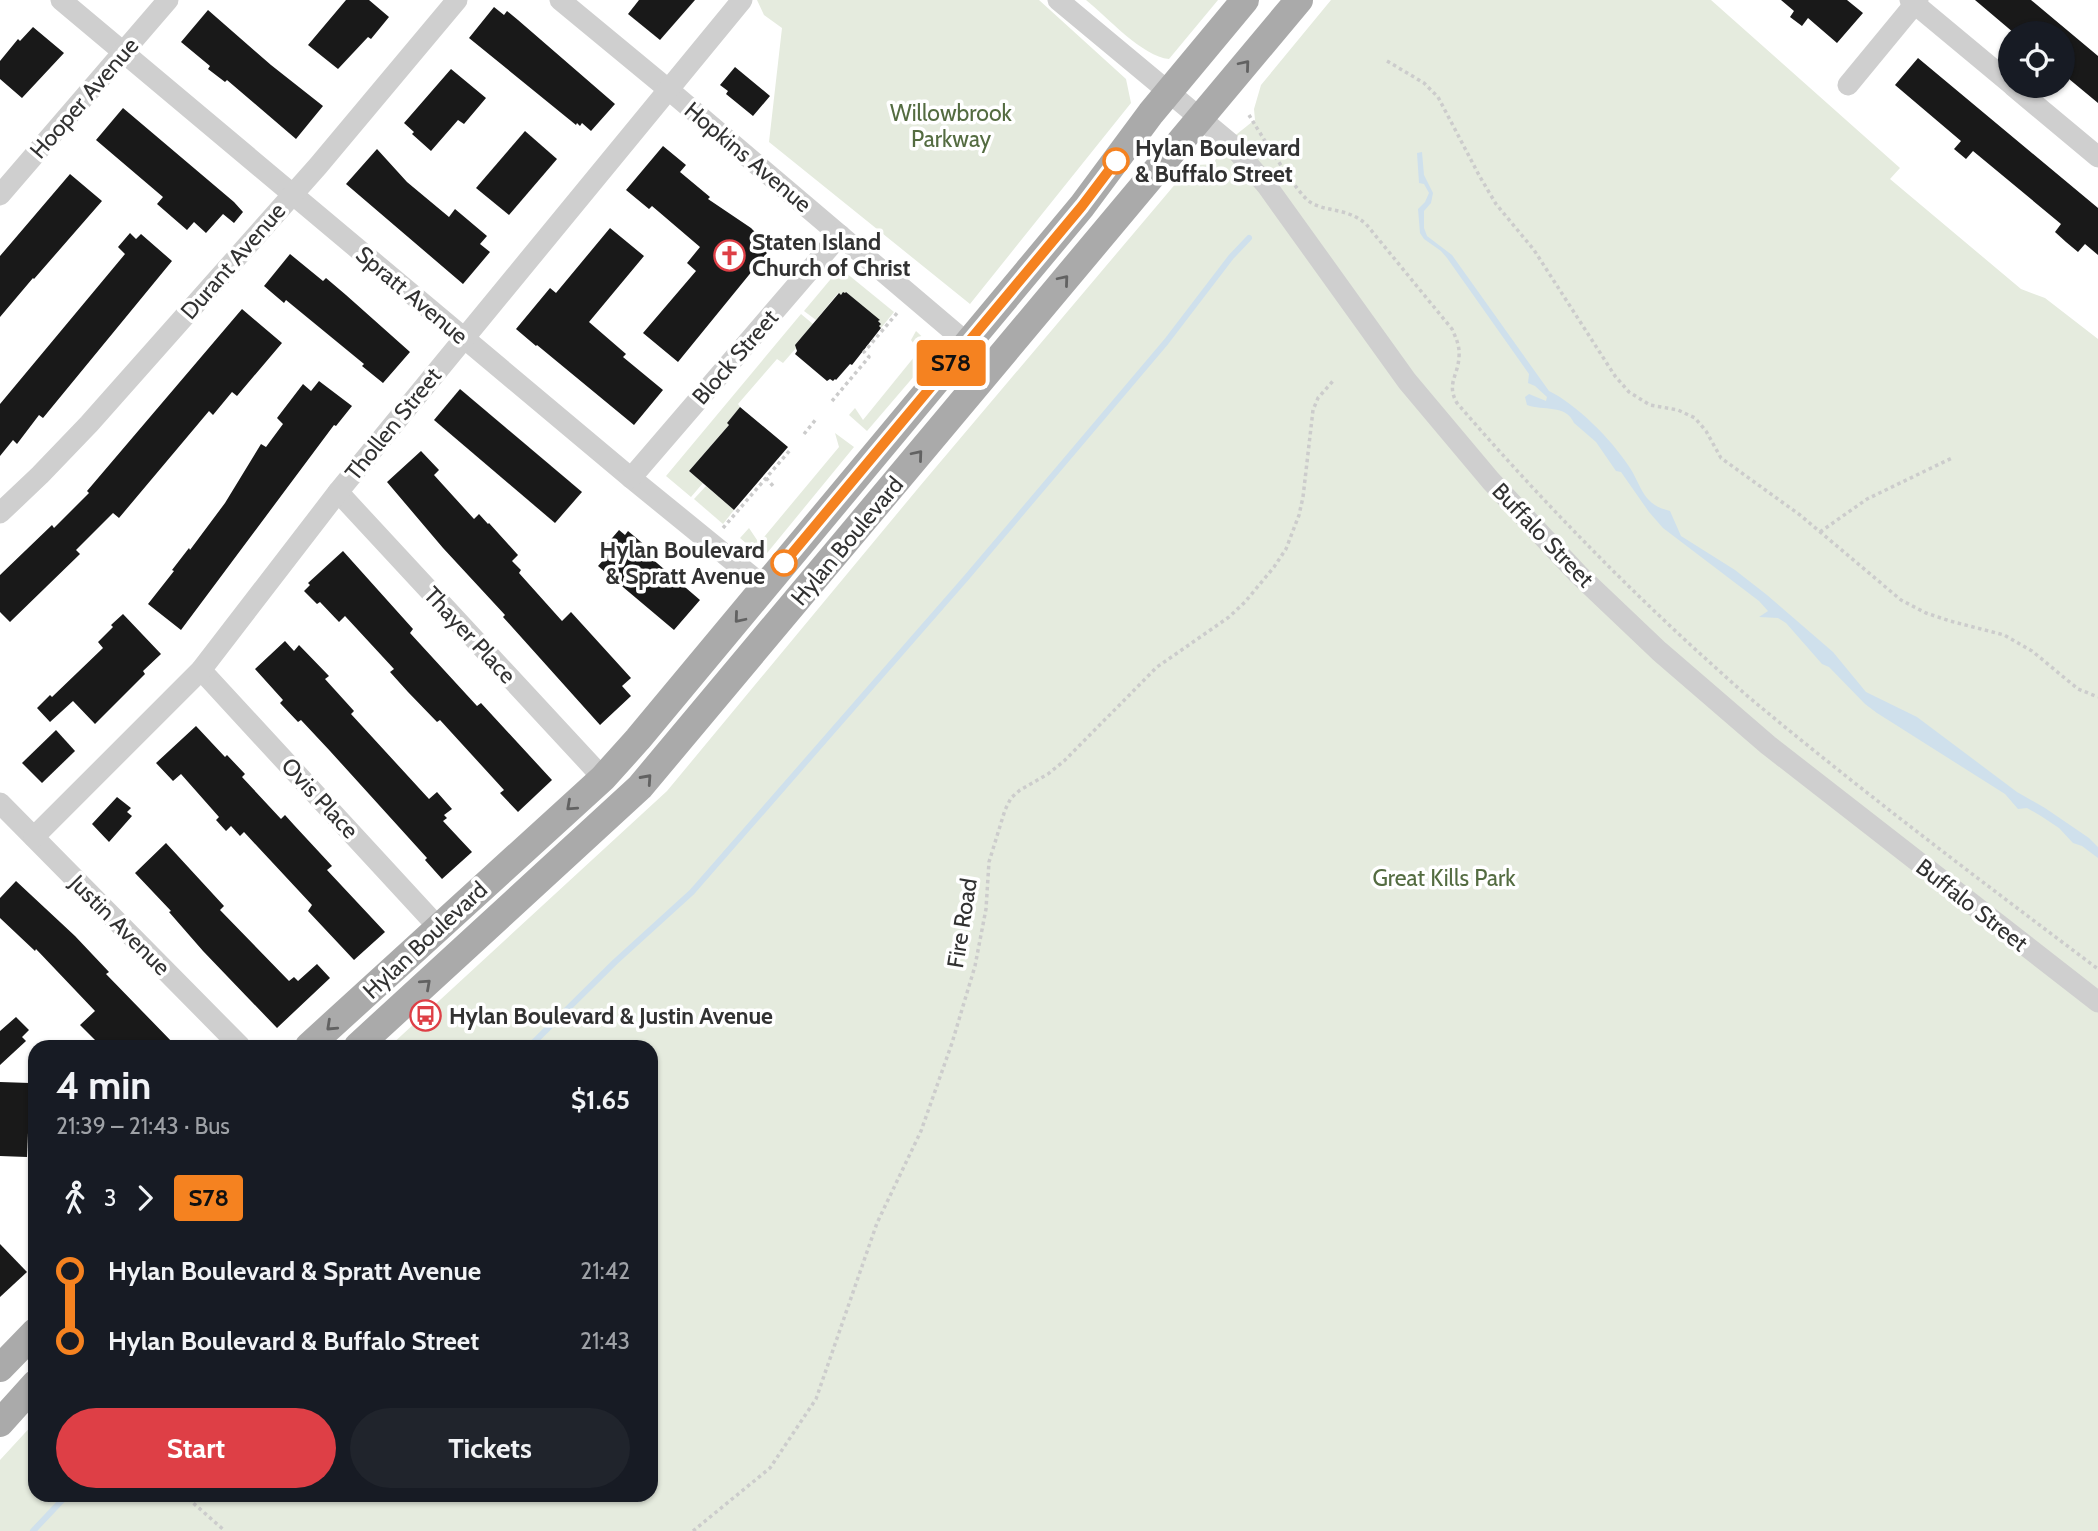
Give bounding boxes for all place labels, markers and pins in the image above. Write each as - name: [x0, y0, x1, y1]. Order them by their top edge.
- place label: Hylan Boulevard & Buffalo Street: [1135, 134, 1300, 188]
- marker: Hylan Boulevard & Buffalo Street: [1103, 148, 1129, 174]
- place label: Staten Island Church of Christ: [752, 228, 910, 282]
- church icon: Staten Island Church of Christ: [712, 238, 746, 272]
- place label: Hylan Boulevard & Spratt Avenue: [600, 536, 765, 590]
- marker: Hylan Boulevard & Spratt Avenue: [771, 550, 797, 576]
- bus stop icon: Hylan Boulevard & Justin Avenue: [409, 999, 443, 1033]
- place label: Hylan Boulevard & Justin Avenue: [449, 1002, 773, 1030]

